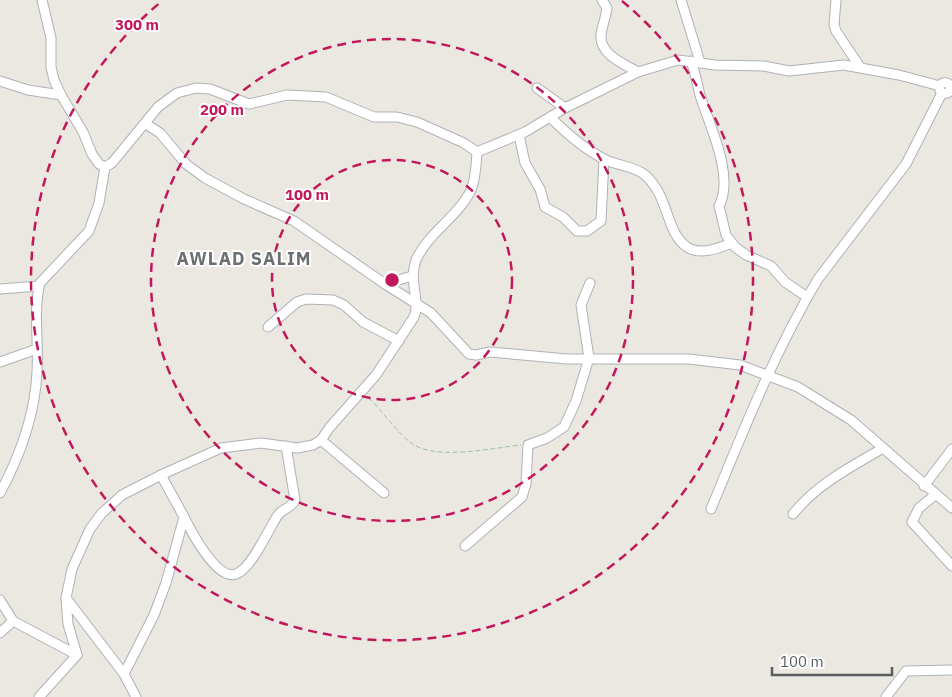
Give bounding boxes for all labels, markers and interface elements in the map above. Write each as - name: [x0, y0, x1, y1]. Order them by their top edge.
- text: 300 m: [115, 15, 159, 34]
- text: 200 m: [200, 100, 244, 119]
- text: 100 m: [285, 185, 329, 204]
- district label: AWLAD SALIM: [177, 247, 311, 270]
- centre of rings: [383, 271, 401, 289]
- scale bar: [772, 644, 892, 676]
- text: 100 m: [780, 652, 824, 671]

